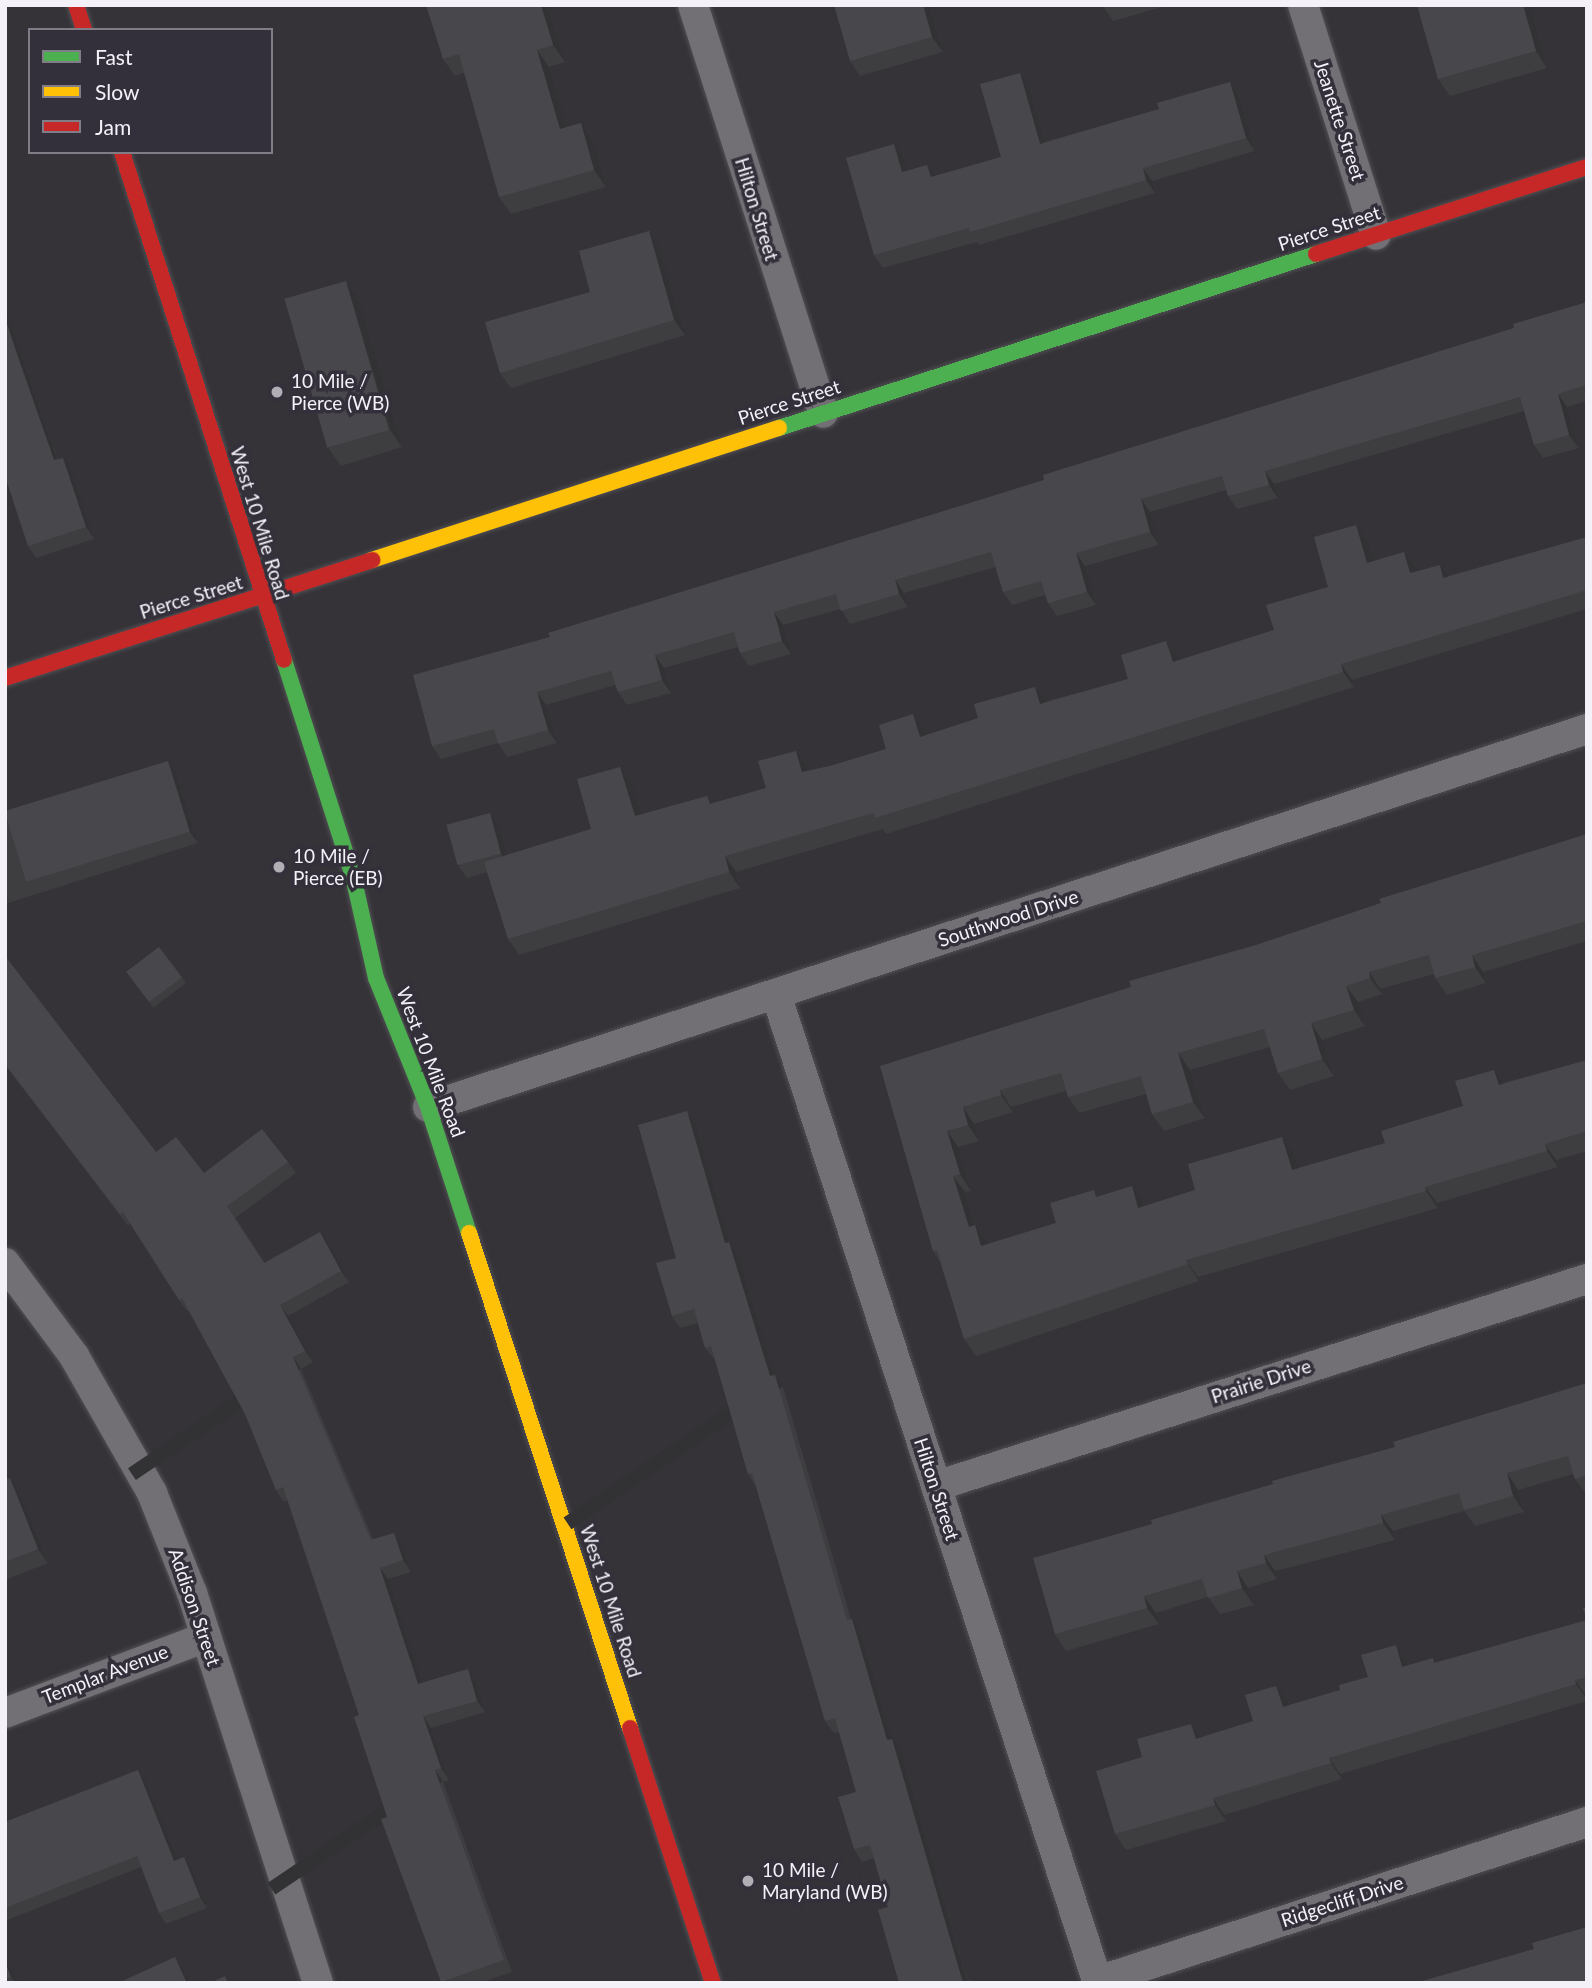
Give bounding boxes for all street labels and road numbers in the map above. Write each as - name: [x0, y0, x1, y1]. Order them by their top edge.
- street label: Jeanette Street: [1310, 57, 1370, 183]
- street label: Hilton Street: [731, 155, 783, 263]
- street label: Pierce Street: [1275, 201, 1383, 255]
- street label: Pierce Street: [735, 375, 843, 429]
- street label: West 10 Mile Road: [226, 444, 294, 602]
- street label: Pierce Street: [137, 571, 245, 623]
- street label: Southwood Drive: [935, 885, 1081, 951]
- street label: West 10 Mile Road: [392, 984, 470, 1140]
- street label: Prairie Drive: [1208, 1354, 1314, 1408]
- street label: Hilton Street: [910, 1435, 964, 1543]
- street label: West 10 Mile Road: [576, 1522, 646, 1680]
- street label: Addison Street: [164, 1545, 226, 1669]
- street label: Templar Avenue: [38, 1639, 172, 1709]
- street label: Ridgecliff Drive: [1278, 1870, 1406, 1932]

